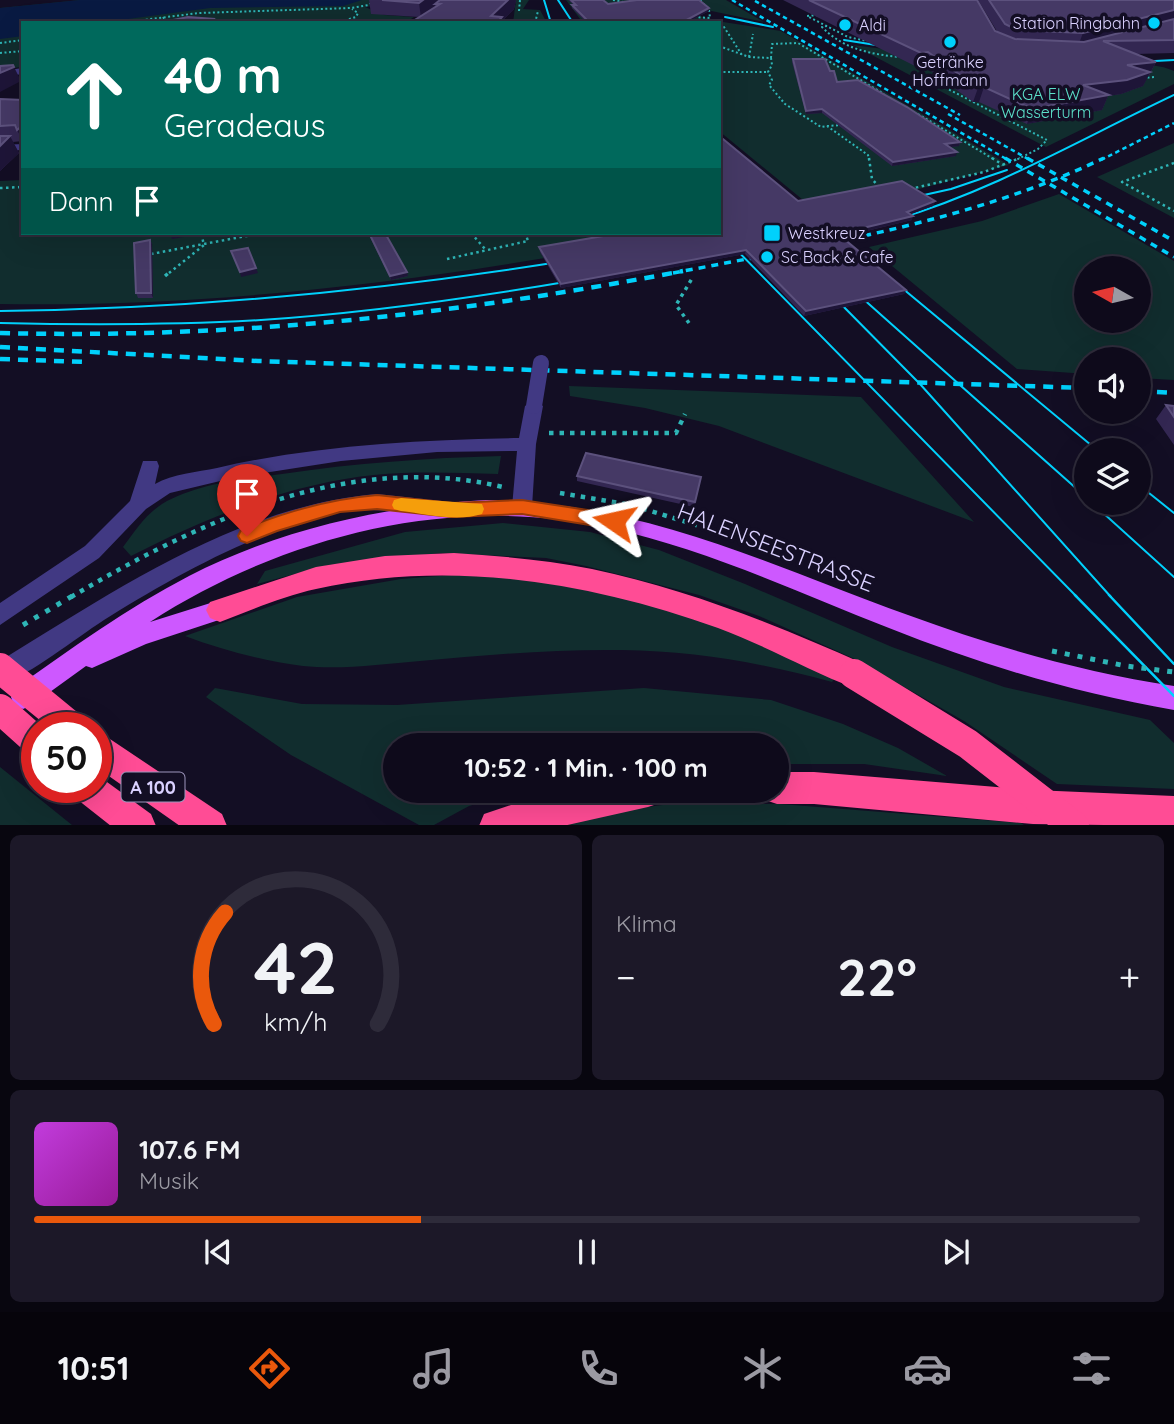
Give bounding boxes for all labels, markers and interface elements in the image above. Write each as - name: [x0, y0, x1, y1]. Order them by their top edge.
- place label: Station Ringbahn: [1013, 13, 1140, 33]
- place label: Aldi: [859, 15, 886, 35]
- marker: Station Ringbahn: [1146, 15, 1162, 31]
- marker: Aldi: [837, 17, 853, 33]
- marker: Getränke Hoffmann: [942, 34, 958, 50]
- text: 40 m: [164, 44, 282, 105]
- icon: ahead: [49, 49, 140, 140]
- place label: Getränke Hoffmann: [912, 52, 988, 90]
- park label: KGA ELW Wasserturm: [1001, 84, 1091, 122]
- text: Geradeaus: [164, 105, 326, 145]
- icon: arrive: [128, 182, 166, 220]
- text: Dann: [49, 185, 114, 218]
- marker: Westkreuz: [762, 223, 782, 243]
- place label: Westkreuz: [788, 223, 865, 243]
- place label: Sc Back & Cafe: [781, 247, 894, 267]
- marker: Sc Back & Cafe: [759, 249, 775, 265]
- north arrow: [1074, 256, 1152, 332]
- map controls: [1074, 256, 1151, 515]
- button: sound: [1074, 347, 1151, 424]
- button: layers: [1074, 438, 1151, 515]
- pin: [217, 464, 277, 536]
- icon: arrive: [228, 475, 266, 513]
- position arrow: [577, 484, 651, 558]
- street label: HALENSEESTRASSE: [673, 496, 879, 598]
- speed limit sign: 50: [21, 712, 112, 803]
- text: 10:52 · 1 Min. · 100 m: [464, 751, 708, 784]
- road number: A 100: [122, 772, 184, 802]
- text: Klima: [616, 909, 677, 938]
- text: 42: [254, 921, 338, 1012]
- text: 22°: [837, 944, 917, 1009]
- text: −: [616, 953, 636, 1001]
- text: +: [1119, 953, 1140, 1001]
- text: km/h: [264, 1005, 328, 1036]
- text: 107.6 FM: [139, 1133, 241, 1166]
- text: Musik: [139, 1166, 199, 1195]
- icon: previous: [199, 1233, 237, 1271]
- icon: pause: [568, 1233, 606, 1271]
- icon: next: [937, 1233, 975, 1271]
- icon: directions: [245, 1344, 294, 1393]
- icon: music: [409, 1344, 458, 1393]
- icon: phone: [574, 1344, 623, 1393]
- icon: climate: [738, 1344, 787, 1393]
- icon: car: [903, 1344, 952, 1393]
- icon: filters: [1067, 1344, 1116, 1393]
- text: 10:51: [58, 1348, 129, 1388]

